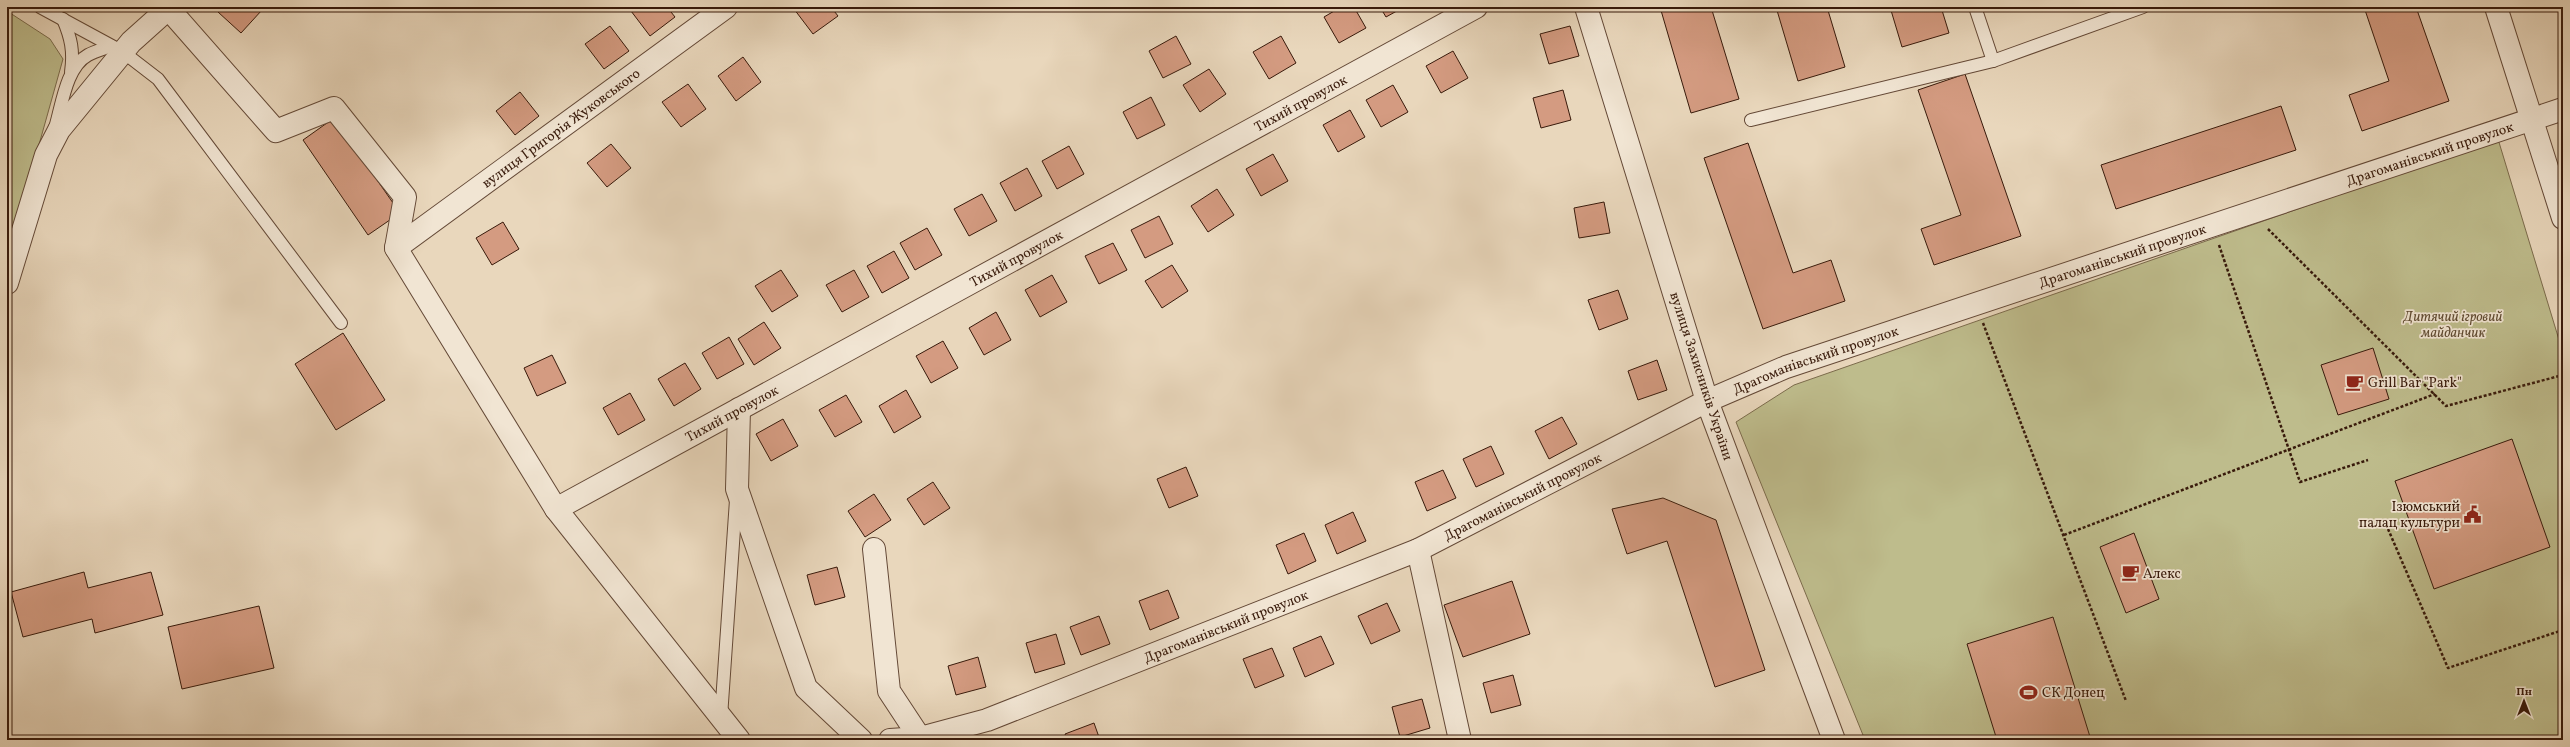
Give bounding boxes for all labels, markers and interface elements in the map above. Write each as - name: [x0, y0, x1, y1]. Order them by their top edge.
- street label: вулиця Григорія Жуковського: [479, 65, 645, 193]
- street label: Тихий провулок: [1251, 71, 1351, 137]
- street label: Драгоманівський провулок: [2344, 118, 2517, 191]
- street label: Драгоманівський провулок: [2036, 220, 2209, 293]
- street label: Тихий провулок: [967, 226, 1067, 292]
- street label: вулиця Захисників України: [1664, 290, 1737, 464]
- park label: Дитячий ігровий майданчик: [2403, 308, 2502, 343]
- street label: Драгоманівський провулок: [1730, 322, 1902, 400]
- cafe icon: Grill Bar "Park": [2345, 372, 2365, 392]
- place label: Grill Bar "Park": [2368, 374, 2462, 393]
- street label: Тихий провулок: [682, 381, 783, 448]
- street label: Драгоманівський провулок: [1441, 449, 1606, 546]
- place label: Ізюмський палац культури: [2359, 498, 2460, 533]
- public building icon: Ізюмський палац культури: [2463, 504, 2483, 524]
- cafe icon: Алекс: [2120, 563, 2140, 583]
- place label: Алекс: [2143, 565, 2181, 584]
- street label: Драгоманівський провулок: [1141, 586, 1312, 668]
- north arrow: [2504, 681, 2544, 721]
- sports icon: СК Донец: [2019, 682, 2039, 702]
- place label: СК Донец: [2042, 684, 2105, 703]
- text: Пн: [2516, 685, 2532, 700]

